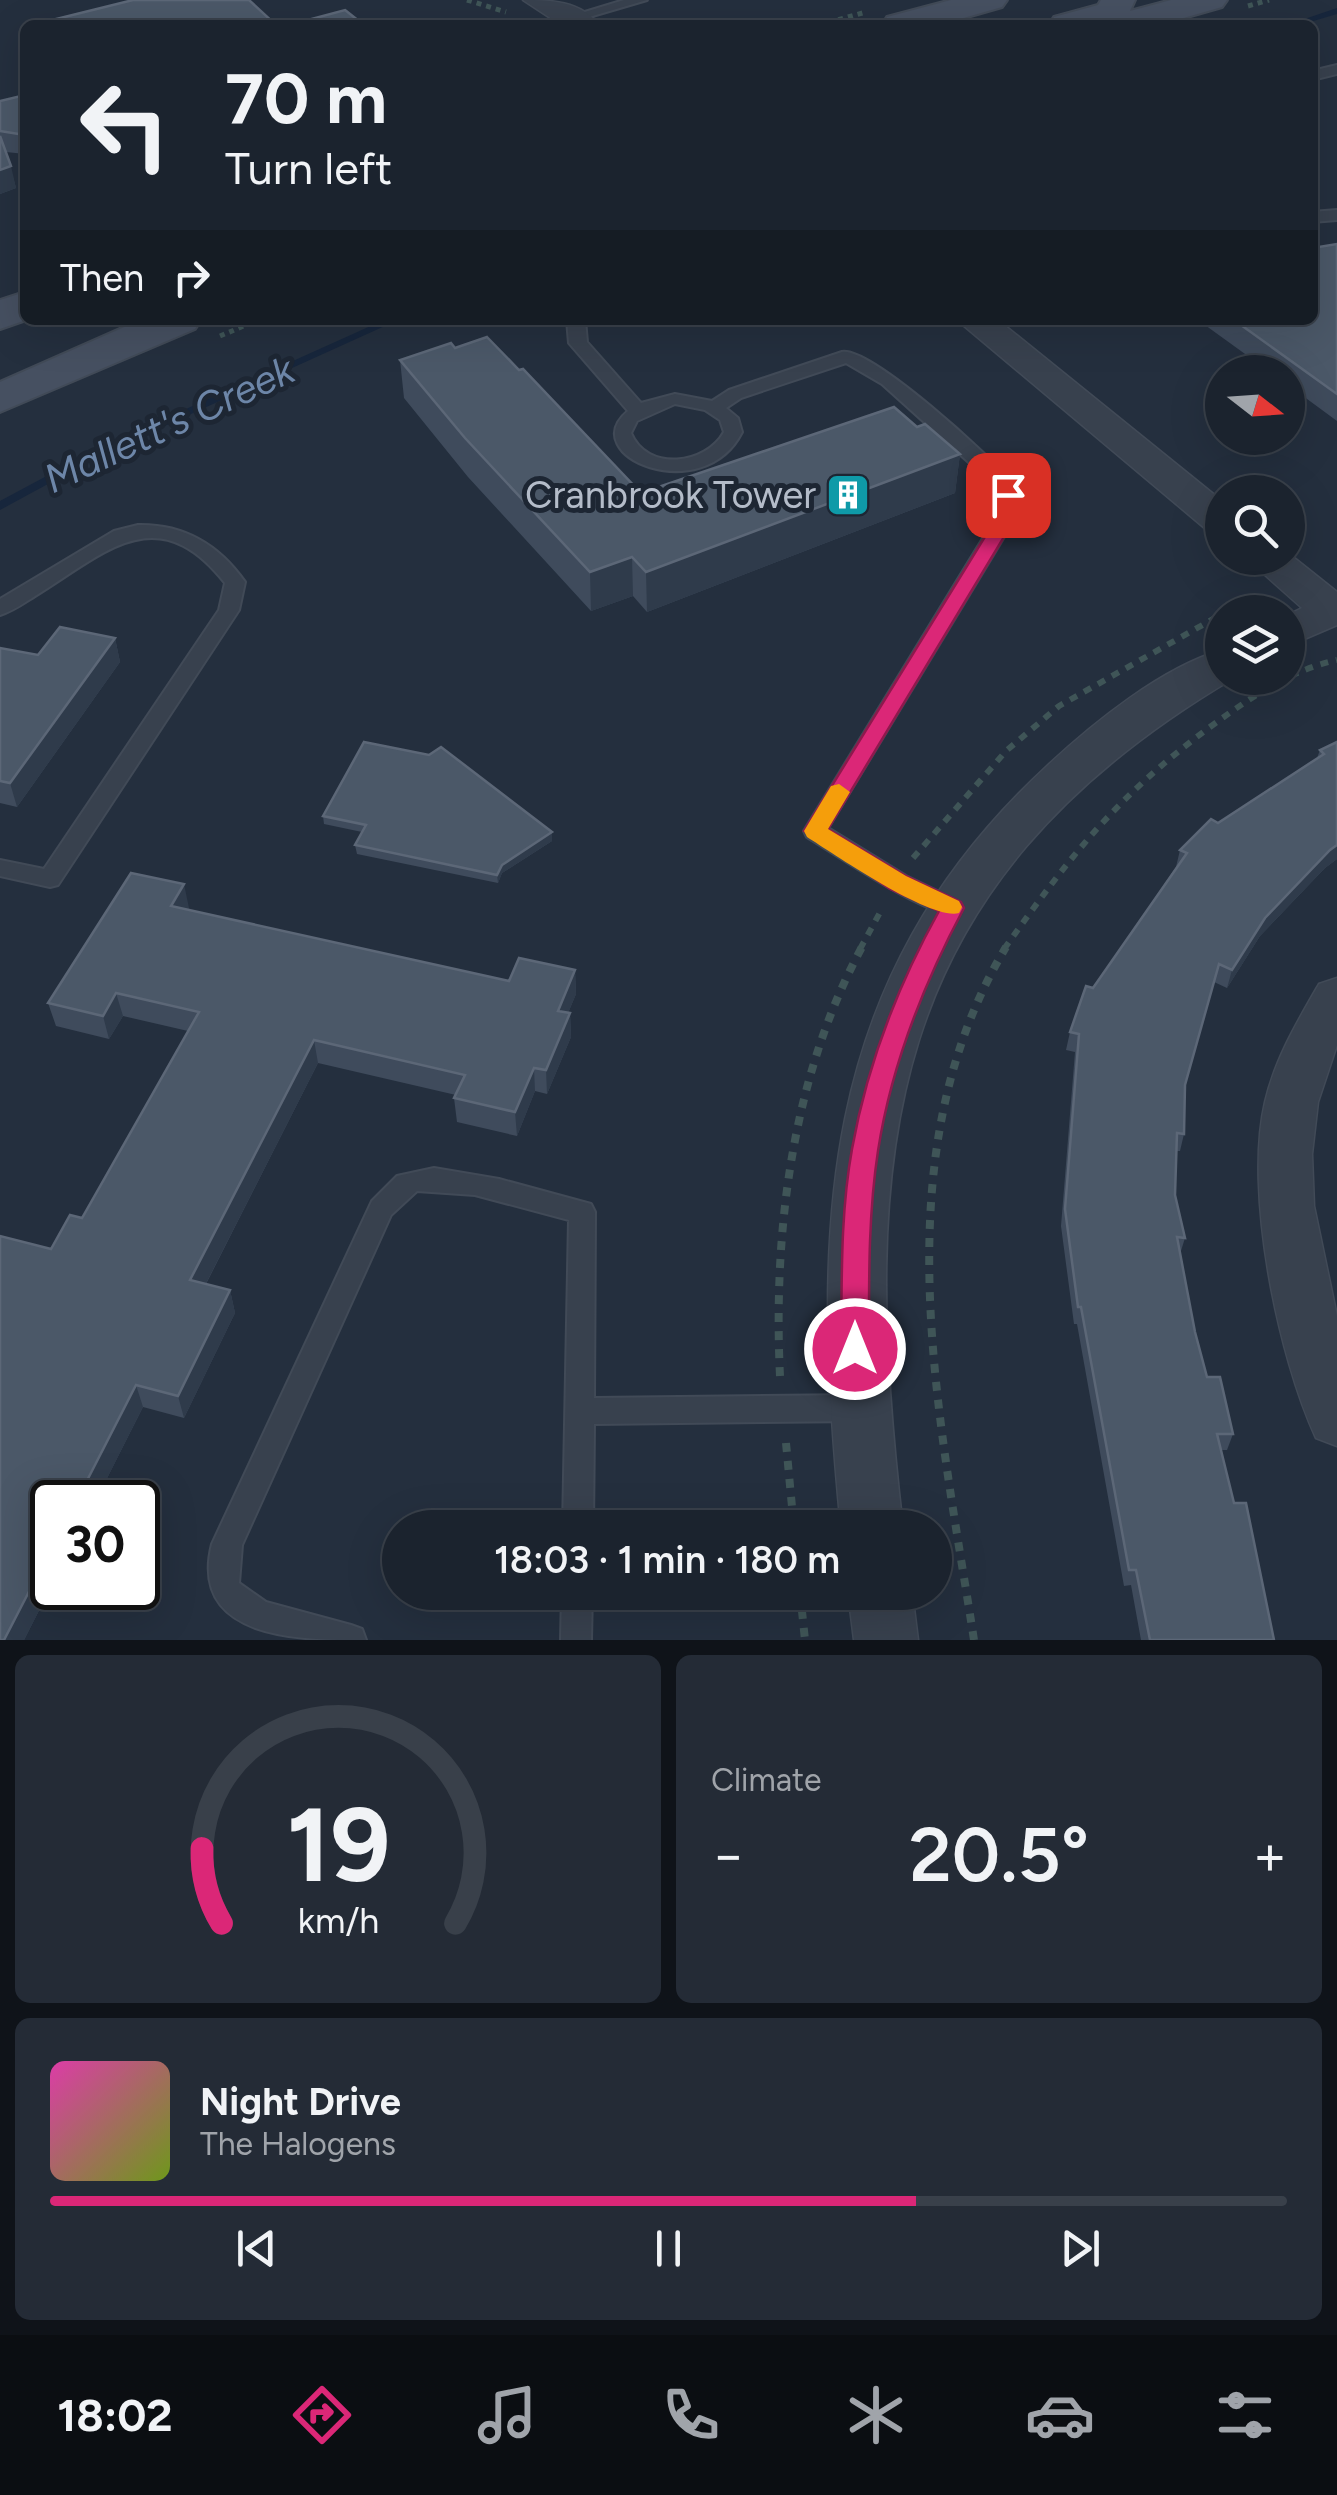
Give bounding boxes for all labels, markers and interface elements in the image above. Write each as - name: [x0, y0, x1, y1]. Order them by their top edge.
- text: 70 m: [225, 56, 387, 141]
- icon: left: [60, 60, 190, 190]
- text: Turn left: [225, 141, 392, 195]
- icon: right: [164, 250, 219, 305]
- text: Then: [60, 255, 144, 301]
- water label: Mallett's Creek: [36, 344, 303, 503]
- north arrow: [1205, 355, 1305, 455]
- map controls: [1205, 355, 1305, 695]
- pin: [966, 453, 1051, 538]
- icon: arrive: [981, 468, 1036, 523]
- place label: Cranbrook Tower: [525, 472, 816, 518]
- building icon: Cranbrook Tower: [825, 472, 871, 518]
- button: search: [1205, 475, 1305, 575]
- button: layers: [1205, 595, 1305, 695]
- position arrow: [803, 1297, 907, 1401]
- speed limit sign: 30: [30, 1480, 160, 1610]
- text: 18:03 · 1 min · 180 m: [494, 1537, 840, 1583]
- text: Climate: [711, 1761, 822, 1799]
- text: 19: [286, 1782, 390, 1907]
- text: 20.5°: [909, 1810, 1089, 1900]
- text: −: [711, 1822, 745, 1888]
- text: +: [1253, 1822, 1287, 1888]
- text: km/h: [297, 1899, 379, 1942]
- text: Night Drive: [200, 2079, 401, 2125]
- text: The Halogens: [200, 2125, 396, 2163]
- icon: previous: [229, 2221, 284, 2276]
- icon: pause: [641, 2221, 696, 2276]
- icon: next: [1053, 2221, 1108, 2276]
- icon: directions: [287, 2380, 357, 2450]
- icon: music: [472, 2380, 542, 2450]
- icon: phone: [656, 2380, 726, 2450]
- icon: climate: [841, 2380, 911, 2450]
- icon: car: [1025, 2380, 1095, 2450]
- icon: filters: [1210, 2380, 1280, 2450]
- text: 18:02: [57, 2388, 173, 2442]

